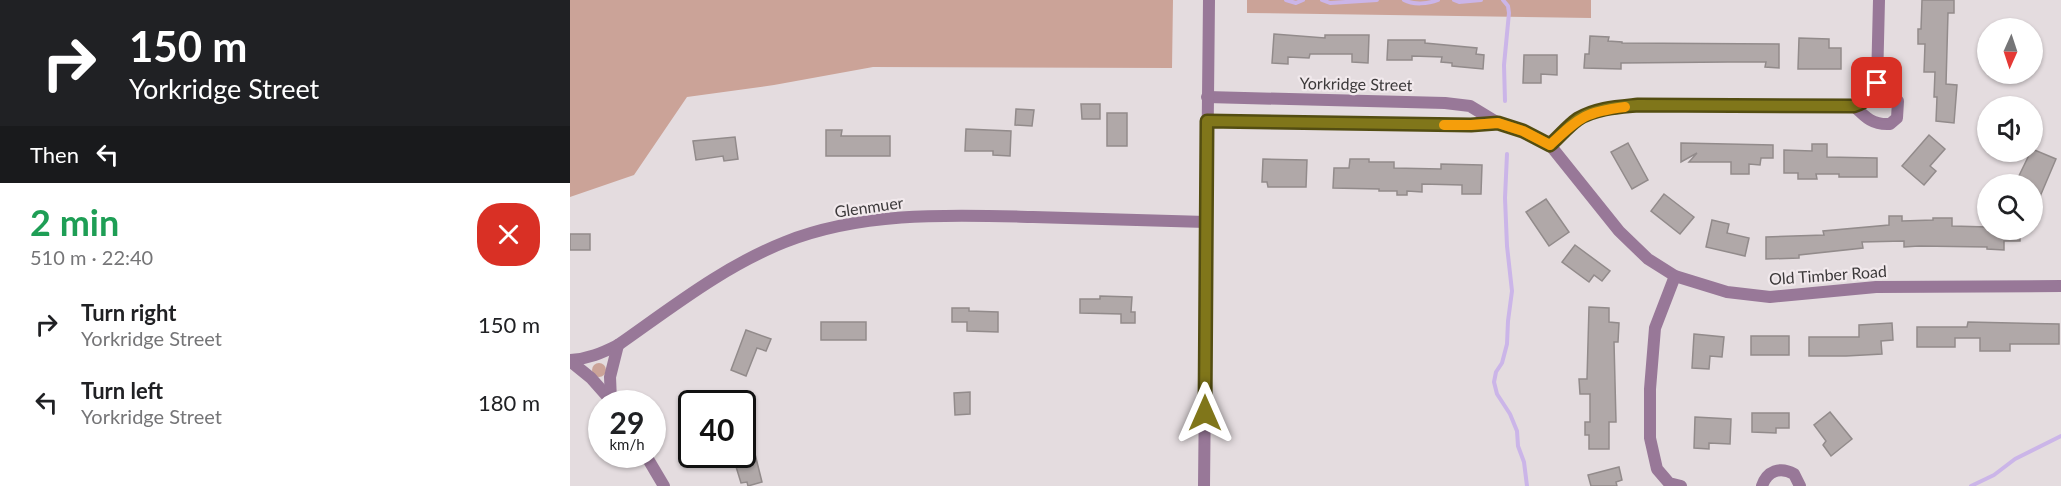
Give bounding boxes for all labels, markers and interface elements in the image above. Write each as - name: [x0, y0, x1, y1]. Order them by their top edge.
- north arrow: [1977, 18, 2043, 84]
- map controls: [1977, 18, 2043, 240]
- text: 150 m: [129, 21, 247, 71]
- icon: right: [30, 24, 108, 102]
- pin: [1851, 57, 1902, 108]
- icon: arrive: [1860, 66, 1893, 99]
- text: Yorkridge Street: [129, 72, 319, 105]
- street label: Yorkridge Street: [1299, 73, 1413, 94]
- button: sound: [1977, 96, 2043, 162]
- icon: left: [91, 138, 124, 171]
- text: Then: [30, 141, 79, 168]
- button: search: [1977, 174, 2043, 240]
- street label: Glenmuer: [833, 192, 905, 221]
- text: 2 min: [30, 200, 119, 244]
- button: close: [477, 203, 540, 266]
- text: 510 m · 22:40: [30, 245, 153, 269]
- street label: Old Timber Road: [1769, 261, 1887, 288]
- text: Turn right: [81, 299, 176, 326]
- icon: right: [30, 308, 63, 341]
- text: 150 m: [478, 311, 540, 338]
- text: Yorkridge Street: [81, 326, 222, 350]
- text: Turn left: [81, 377, 163, 404]
- position arrow: [1173, 381, 1237, 445]
- icon: left: [30, 386, 63, 419]
- text: 180 m: [478, 389, 540, 416]
- speed limit sign: 40: [678, 390, 756, 468]
- text: Yorkridge Street: [81, 404, 222, 428]
- text: 29: [610, 404, 644, 440]
- text: km/h: [609, 435, 645, 453]

